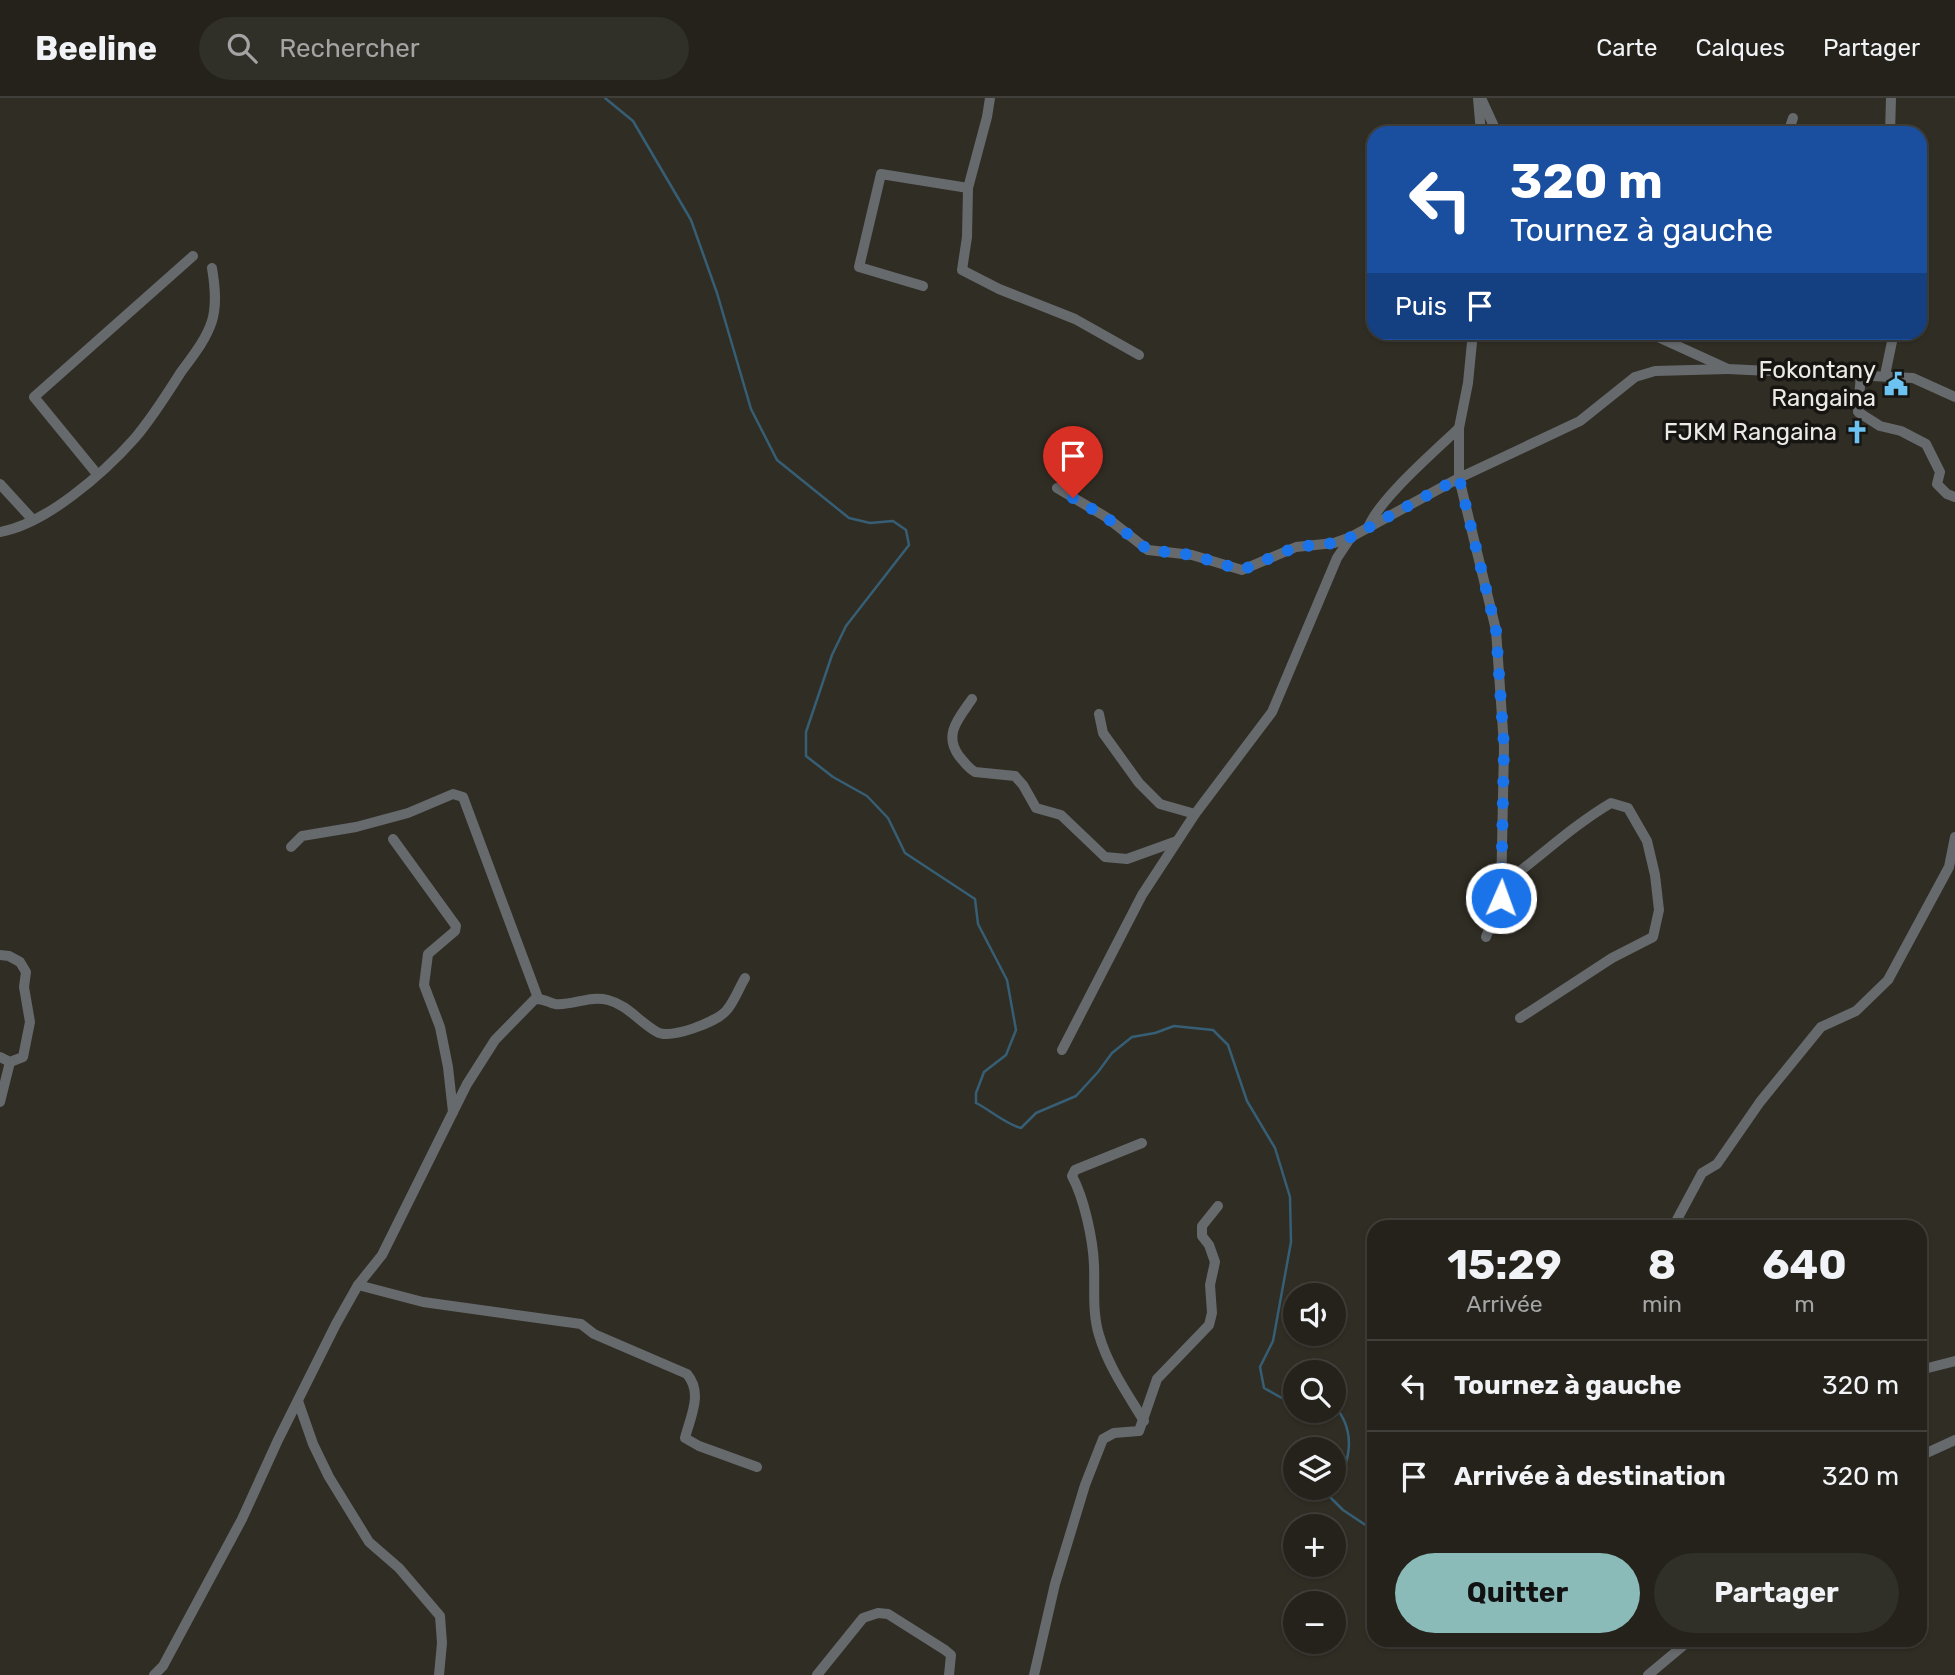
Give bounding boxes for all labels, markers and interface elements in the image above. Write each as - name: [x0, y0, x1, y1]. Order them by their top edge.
- search box: [199, 17, 689, 80]
- text: Beeline: [35, 29, 157, 68]
- icon: search: [223, 29, 261, 67]
- text: Rechercher: [279, 33, 420, 64]
- text: Carte: [1596, 34, 1657, 62]
- text: Calques: [1695, 34, 1785, 62]
- text: Partager: [1823, 34, 1920, 62]
- text: 320 m: [1510, 152, 1663, 210]
- icon: left: [1395, 154, 1486, 245]
- text: Tournez à gauche: [1510, 211, 1773, 249]
- icon: arrive: [1461, 287, 1499, 325]
- text: Puis: [1395, 291, 1447, 322]
- place label: Fokontany Rangaina: [1758, 356, 1876, 412]
- public building icon: Fokontany Rangaina: [1882, 370, 1910, 398]
- place label: FJKM Rangaina: [1664, 418, 1837, 446]
- church icon: FJKM Rangaina: [1843, 418, 1871, 446]
- pin: [1043, 426, 1103, 498]
- icon: arrive: [1054, 437, 1092, 475]
- position arrow: [1464, 861, 1538, 935]
- text: 15:29: [1447, 1240, 1562, 1290]
- text: 8: [1648, 1240, 1676, 1290]
- text: 640: [1762, 1240, 1847, 1290]
- map controls: [1283, 1283, 1346, 1654]
- button: sound: [1283, 1283, 1346, 1346]
- text: Arrivée: [1466, 1290, 1543, 1318]
- text: min: [1642, 1290, 1682, 1318]
- text: m: [1794, 1290, 1815, 1318]
- button: search: [1283, 1360, 1346, 1423]
- icon: left: [1395, 1367, 1433, 1405]
- text: Tournez à gauche: [1454, 1370, 1682, 1401]
- text: 320 m: [1822, 1370, 1899, 1401]
- button: layers: [1283, 1437, 1346, 1500]
- icon: arrive: [1395, 1458, 1433, 1496]
- text: Arrivée à destination: [1454, 1461, 1726, 1492]
- text: 320 m: [1822, 1461, 1899, 1492]
- button: +: [1283, 1514, 1346, 1577]
- button: Quitter: [1395, 1553, 1640, 1633]
- button: Partager: [1654, 1553, 1899, 1633]
- button: −: [1283, 1591, 1346, 1654]

